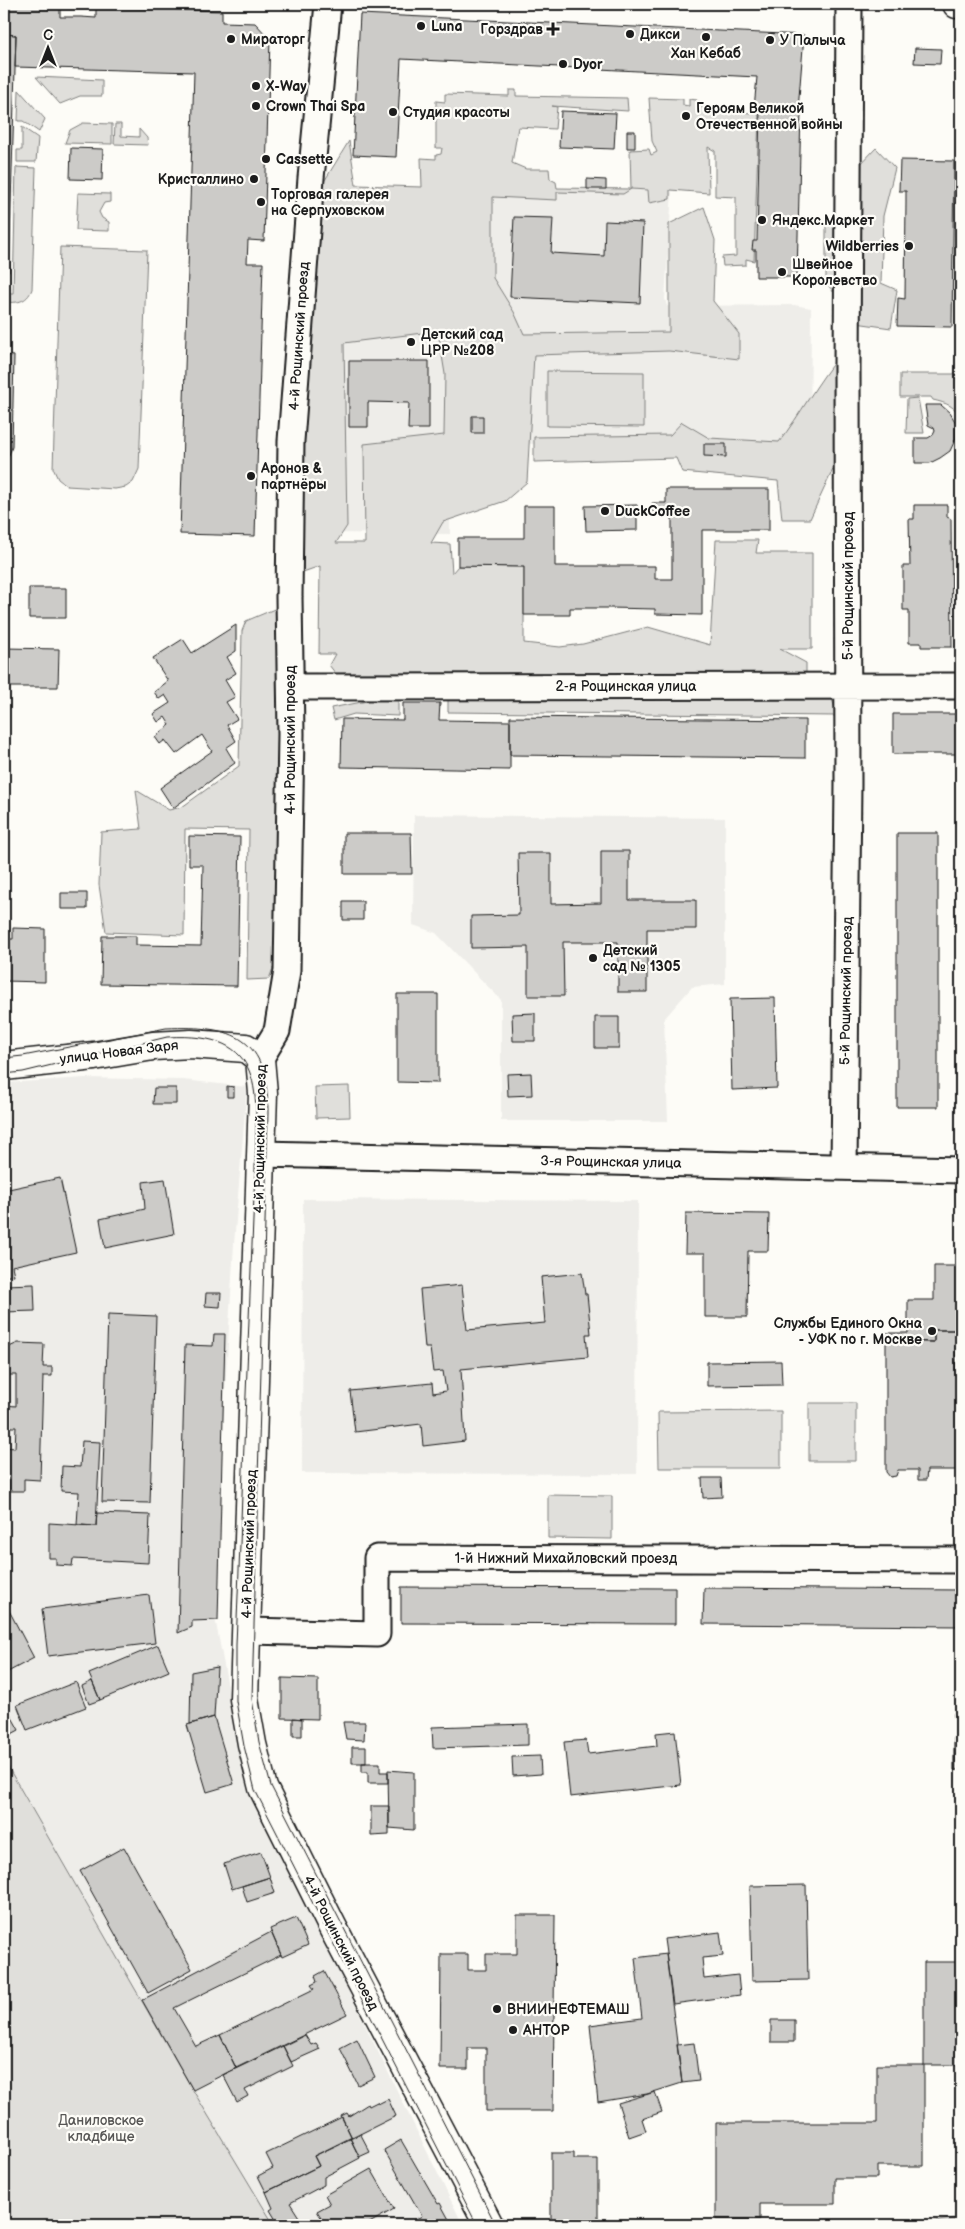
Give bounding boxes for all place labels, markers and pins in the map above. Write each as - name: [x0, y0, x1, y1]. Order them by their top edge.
- place label: Luna: [431, 18, 462, 35]
- marker: Luna: [415, 20, 427, 32]
- place label: Горздрав: [480, 21, 543, 38]
- marker: Горздрав: [547, 23, 559, 35]
- place label: Дикси: [640, 26, 680, 43]
- marker: Дикси: [624, 28, 636, 40]
- place label: Мираторг: [241, 31, 305, 48]
- marker: Хан Кебаб: [700, 31, 712, 43]
- place label: У Палыча: [780, 32, 846, 49]
- marker: Мираторг: [225, 33, 237, 45]
- marker: У Палыча: [764, 34, 776, 46]
- place label: Хан Кебаб: [670, 45, 741, 62]
- place label: Dyor: [573, 56, 603, 73]
- marker: Dyor: [557, 58, 569, 70]
- place label: X-Way: [266, 78, 307, 95]
- marker: X-Way: [250, 80, 262, 92]
- place label: Crown Thai Spa: [266, 98, 365, 115]
- marker: Crown Thai Spa: [250, 100, 262, 112]
- place label: Героям Великой Отечественной войны: [696, 100, 843, 133]
- place label: Студия красоты: [403, 104, 510, 121]
- marker: Студия красоты: [387, 106, 399, 118]
- marker: Героям Великой Отечественной войны: [680, 110, 692, 122]
- place label: Cassette: [276, 151, 333, 168]
- marker: Cassette: [260, 153, 272, 165]
- place label: Кристаллино: [158, 171, 244, 188]
- marker: Кристаллино: [248, 173, 260, 185]
- place label: Торговая галерея на Серпуховском: [271, 186, 389, 219]
- marker: Торговая галерея на Серпуховском: [255, 196, 267, 208]
- place label: Яндекс.Маркет: [772, 212, 874, 229]
- marker: Яндекс.Маркет: [756, 214, 768, 226]
- place label: Wildberries: [826, 238, 899, 255]
- marker: Wildberries: [903, 240, 915, 252]
- place label: Швейное Королевство: [792, 256, 878, 289]
- marker: Швейное Королевство: [776, 266, 788, 278]
- place label: Детский сад ЦРР №208: [421, 326, 504, 359]
- marker: Детский сад ЦРР №208: [405, 336, 417, 348]
- place label: Аронов & партнёры: [260, 460, 327, 493]
- marker: Аронов & партнёры: [245, 470, 257, 482]
- place label: DuckCoffee: [615, 503, 690, 520]
- marker: DuckCoffee: [599, 505, 611, 517]
- place label: Детский сад № 1305: [603, 942, 681, 975]
- marker: Детский сад № 1305: [587, 952, 599, 964]
- place label: Службы Единого Окна - УФК по г. Москве: [774, 1315, 923, 1348]
- marker: Службы Единого Окна - УФК по г. Москве: [926, 1325, 938, 1337]
- place label: ВНИИНЕФТЕМАШ: [507, 2001, 630, 2018]
- marker: ВНИИНЕФТЕМАШ: [491, 2003, 503, 2015]
- place label: АНТОР: [522, 2022, 569, 2039]
- marker: АНТОР: [507, 2024, 519, 2036]

